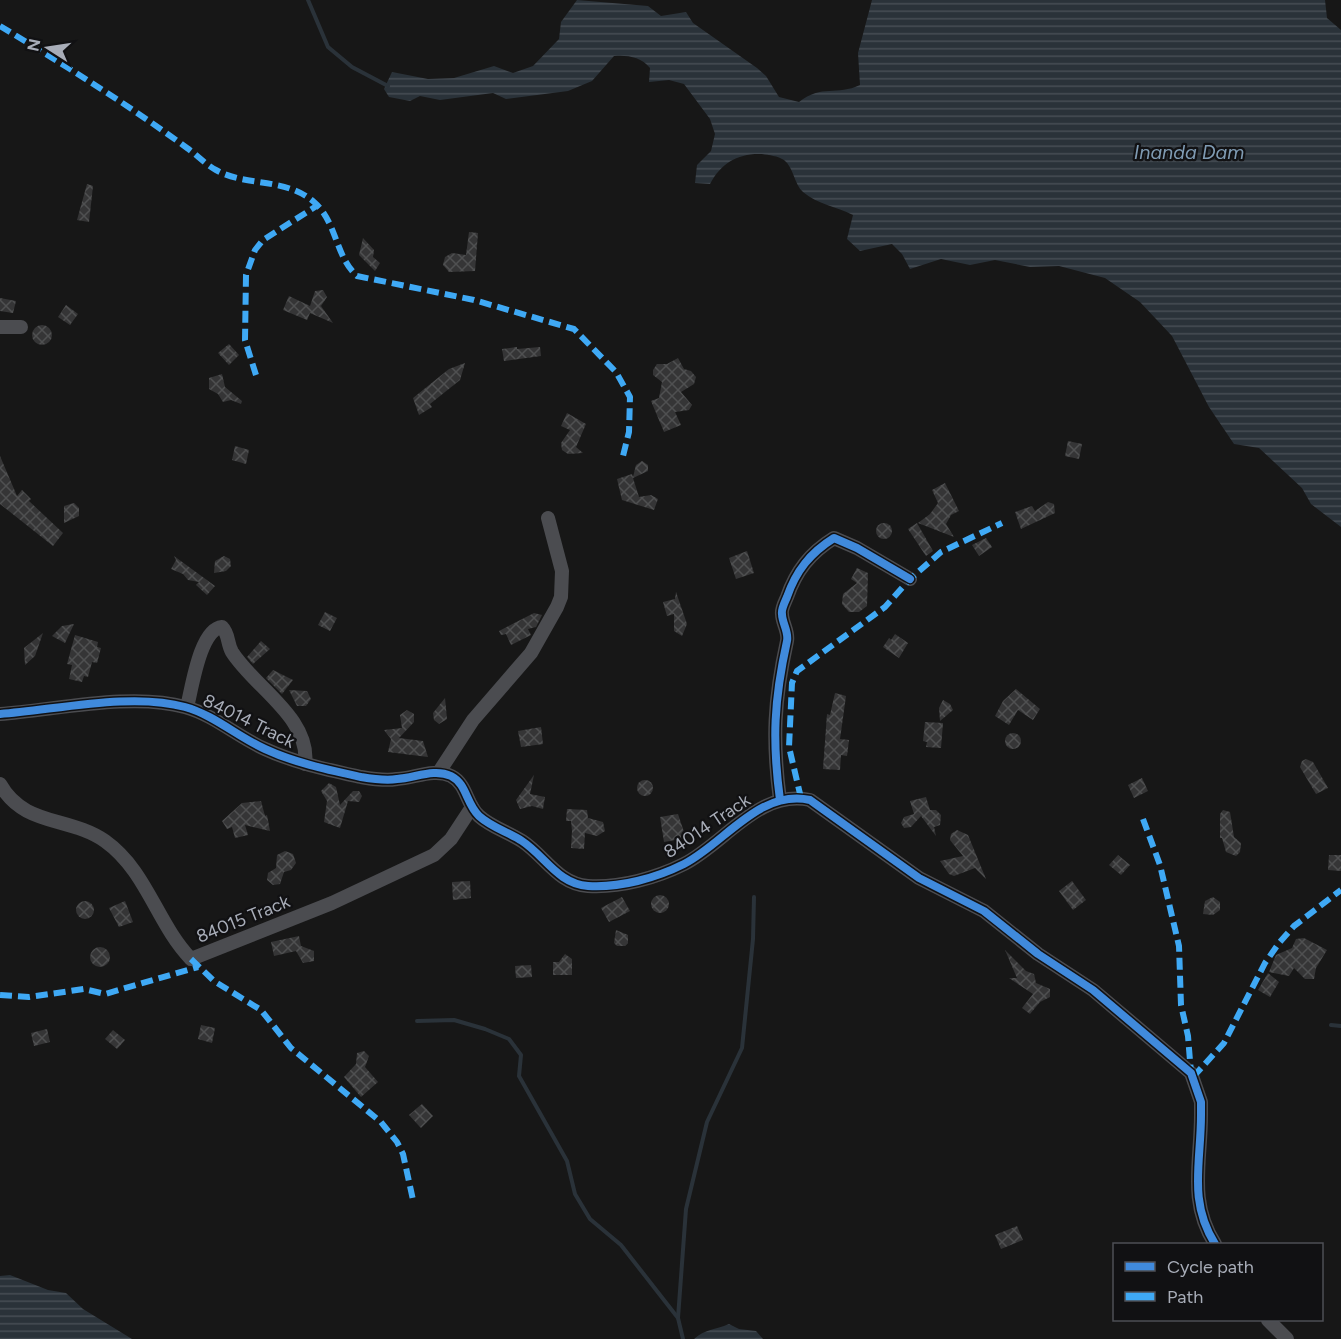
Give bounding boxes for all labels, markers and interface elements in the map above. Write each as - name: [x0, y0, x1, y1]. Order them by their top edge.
- north arrow: [18, 18, 78, 78]
- text: N: [23, 37, 44, 53]
- water label: Inanda Dam: [1134, 140, 1244, 164]
- street label: 84014 Track: [199, 689, 299, 753]
- street label: 84014 Track: [660, 789, 755, 863]
- street label: 84015 Track: [193, 890, 293, 948]
- legend: [1113, 1243, 1323, 1321]
- text: Cycle path: [1167, 1256, 1254, 1278]
- text: Path: [1167, 1286, 1203, 1308]

